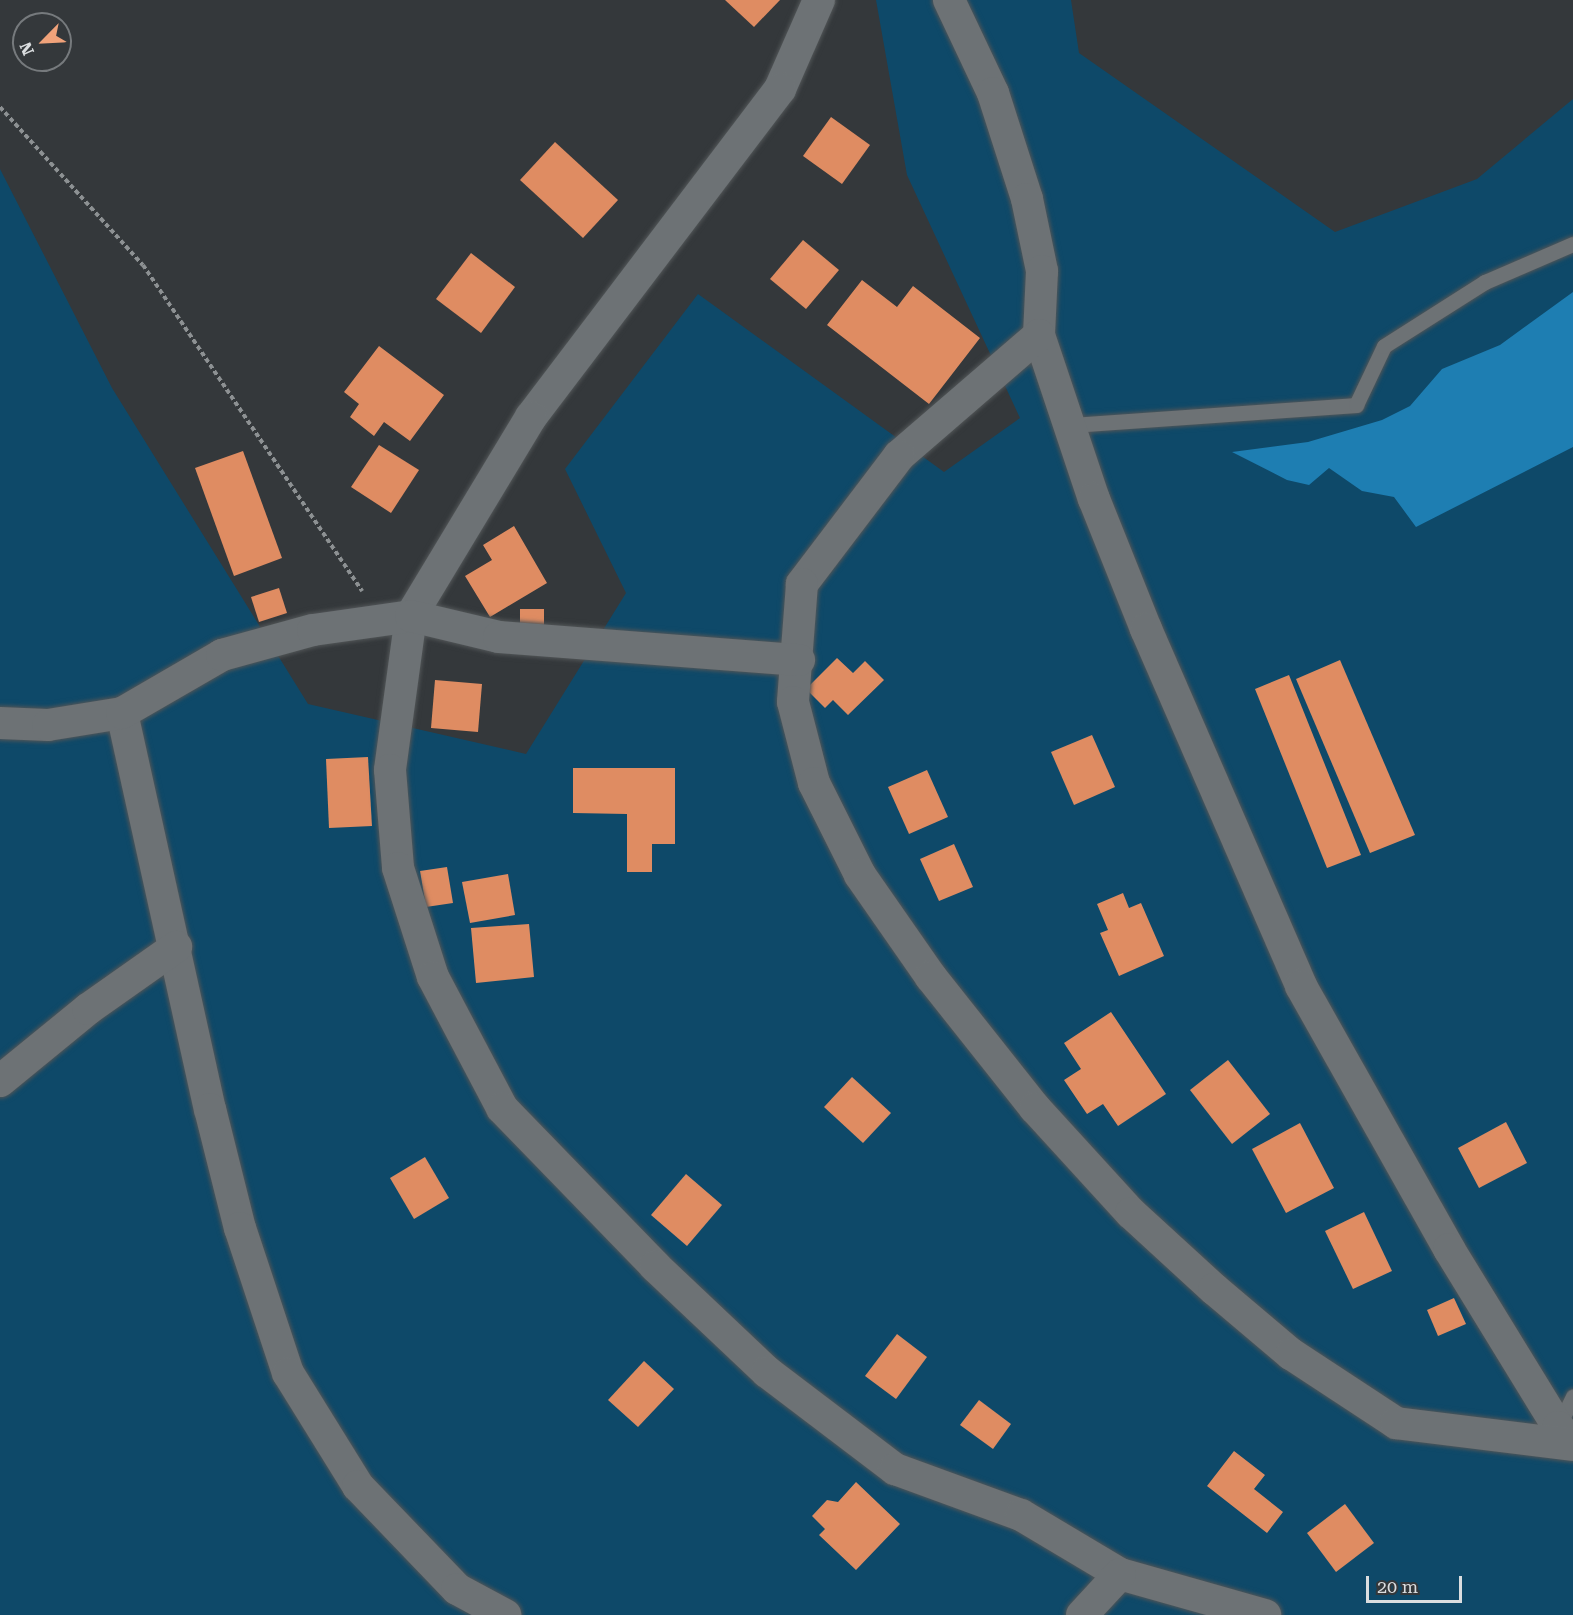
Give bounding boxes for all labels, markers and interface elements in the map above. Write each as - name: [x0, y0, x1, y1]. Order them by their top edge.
- north arrow: [12, 12, 72, 72]
- text: N: [16, 39, 38, 58]
- scale bar: [1369, 1564, 1465, 1602]
- text: 20 m: [1377, 1576, 1418, 1597]

